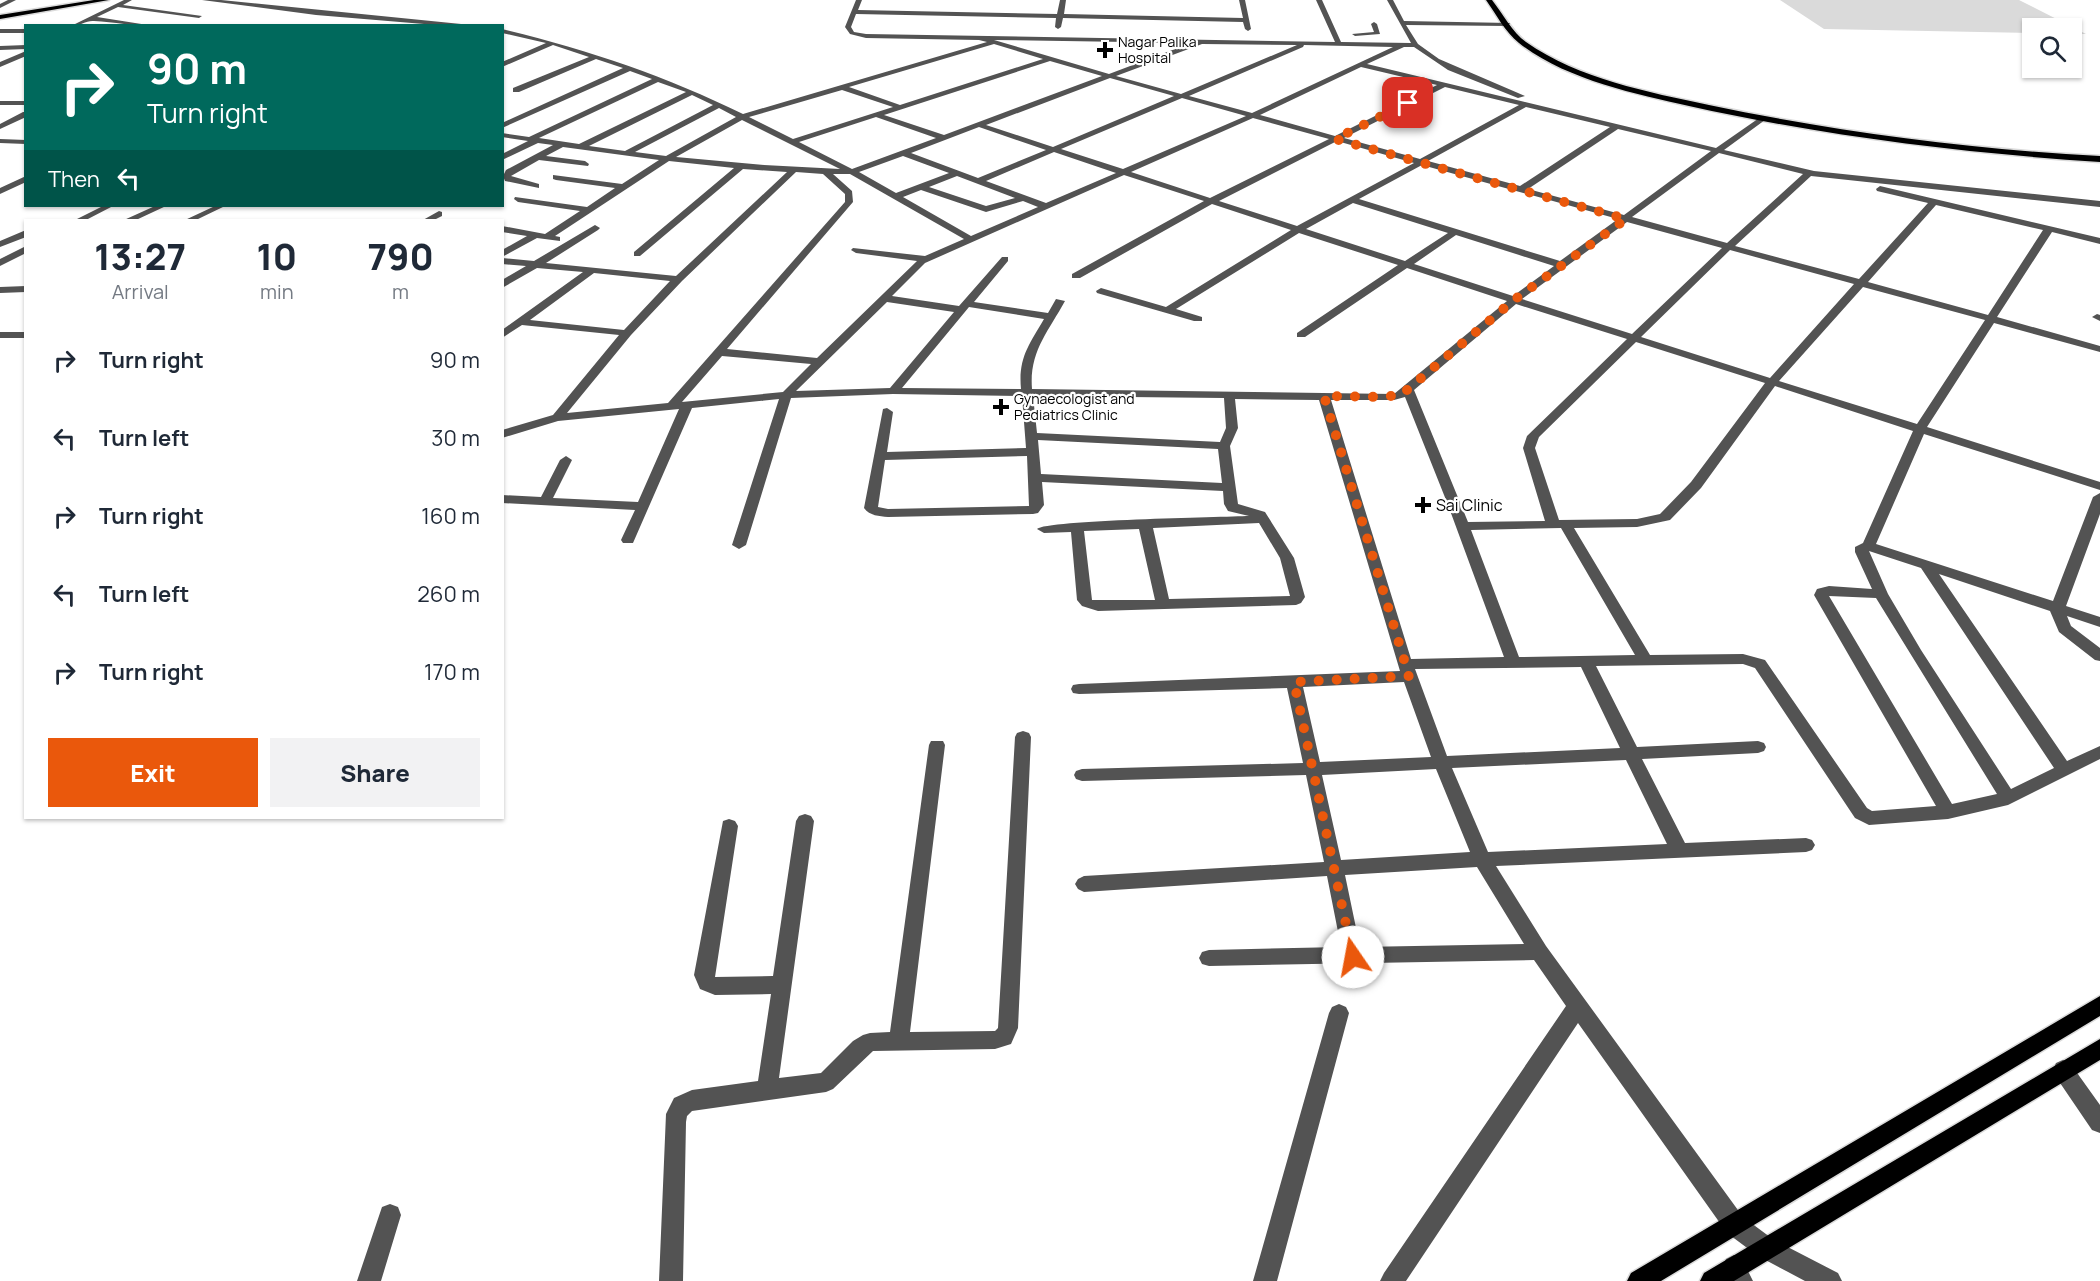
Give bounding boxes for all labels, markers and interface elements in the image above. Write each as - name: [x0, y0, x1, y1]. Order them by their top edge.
- map controls: [2022, 18, 2082, 78]
- button: search: [2022, 18, 2082, 78]
- place label: Nagar Palika Hospital: [1118, 32, 1196, 67]
- text: 90 m: [147, 39, 247, 97]
- marker: Nagar Palika Hospital: [1096, 41, 1114, 59]
- icon: right: [48, 48, 126, 126]
- pin: [1382, 77, 1433, 128]
- icon: arrive: [1391, 86, 1424, 119]
- text: Turn right: [147, 94, 268, 131]
- icon: left: [112, 162, 145, 195]
- text: Then: [48, 164, 100, 194]
- text: 13:27: [94, 232, 186, 281]
- text: 10: [256, 232, 297, 281]
- text: 790: [367, 232, 434, 281]
- text: Arrival: [112, 278, 169, 305]
- text: min: [260, 278, 294, 305]
- text: m: [392, 278, 409, 305]
- icon: right: [48, 344, 81, 377]
- text: Turn right: [99, 345, 204, 375]
- text: 90 m: [430, 345, 480, 375]
- place label: Gynaecologist and Pediatrics Clinic: [1014, 389, 1135, 424]
- marker: Gynaecologist and Pediatrics Clinic: [992, 398, 1010, 416]
- icon: left: [48, 422, 81, 455]
- text: Turn left: [99, 423, 189, 453]
- text: 30 m: [431, 423, 480, 453]
- place label: Sai Clinic: [1436, 494, 1503, 516]
- marker: Sai Clinic: [1414, 496, 1432, 514]
- icon: right: [48, 500, 81, 533]
- text: Turn right: [99, 501, 204, 531]
- text: 160 m: [421, 501, 480, 531]
- icon: left: [48, 578, 81, 611]
- text: Turn left: [99, 579, 189, 609]
- text: 260 m: [417, 579, 480, 609]
- icon: right: [48, 656, 81, 689]
- text: Turn right: [99, 657, 204, 687]
- text: 170 m: [424, 657, 480, 687]
- button: Exit: [48, 738, 258, 807]
- button: Share: [270, 738, 480, 807]
- position arrow: [1321, 925, 1385, 989]

